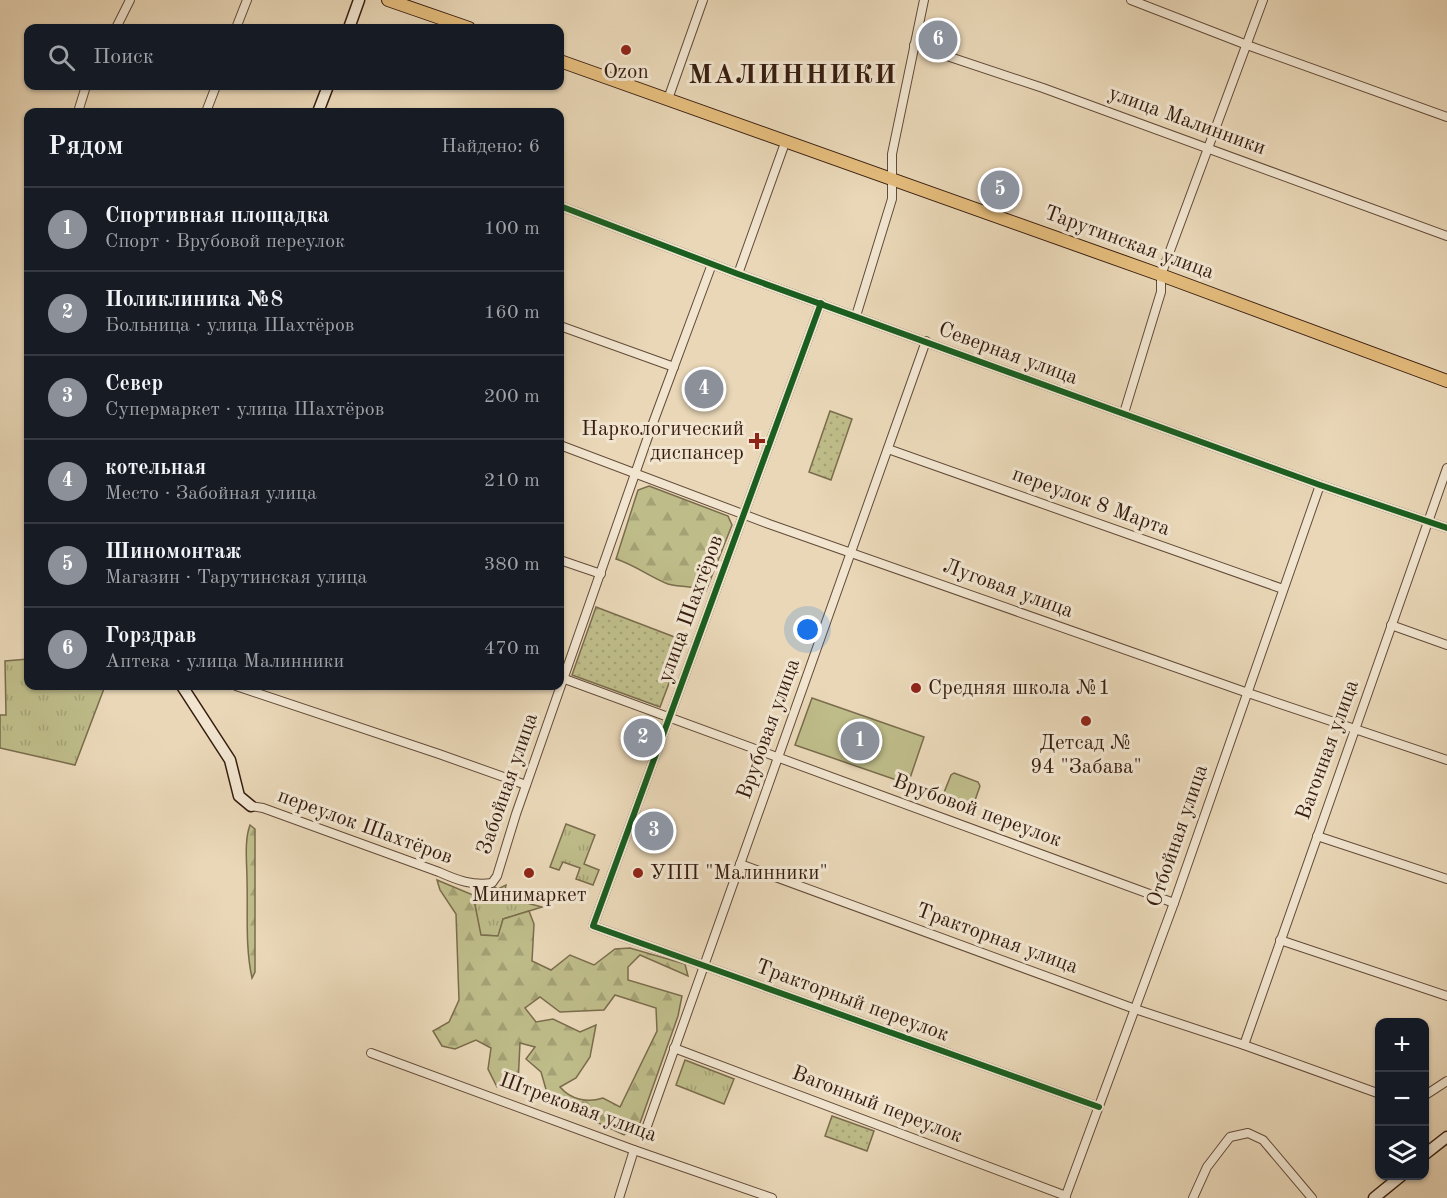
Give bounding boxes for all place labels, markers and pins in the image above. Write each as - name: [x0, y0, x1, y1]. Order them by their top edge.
- pin: 6: [918, 18, 958, 63]
- marker: Ozon: [619, 43, 633, 57]
- place label: Ozon: [603, 62, 649, 83]
- pin: 5: [980, 168, 1020, 213]
- pin: 4: [684, 366, 724, 412]
- place label: Наркологический диспансер: [581, 419, 744, 464]
- marker: Наркологический диспансер: [748, 432, 766, 450]
- place label: Средняя школа №1: [928, 678, 1111, 699]
- marker: Средняя школа №1: [909, 681, 923, 695]
- marker: Детсад № 94 "Забава": [1079, 714, 1093, 728]
- pin: 2: [624, 716, 662, 760]
- pin: 1: [840, 718, 880, 764]
- place label: Детсад № 94 "Забава": [1030, 733, 1142, 778]
- pin: 3: [634, 808, 674, 854]
- place label: УПП "Малинники": [650, 863, 828, 884]
- marker: Минимаркет: [522, 866, 536, 880]
- marker: УПП "Малинники": [631, 866, 645, 880]
- place label: Минимаркет: [471, 885, 587, 906]

